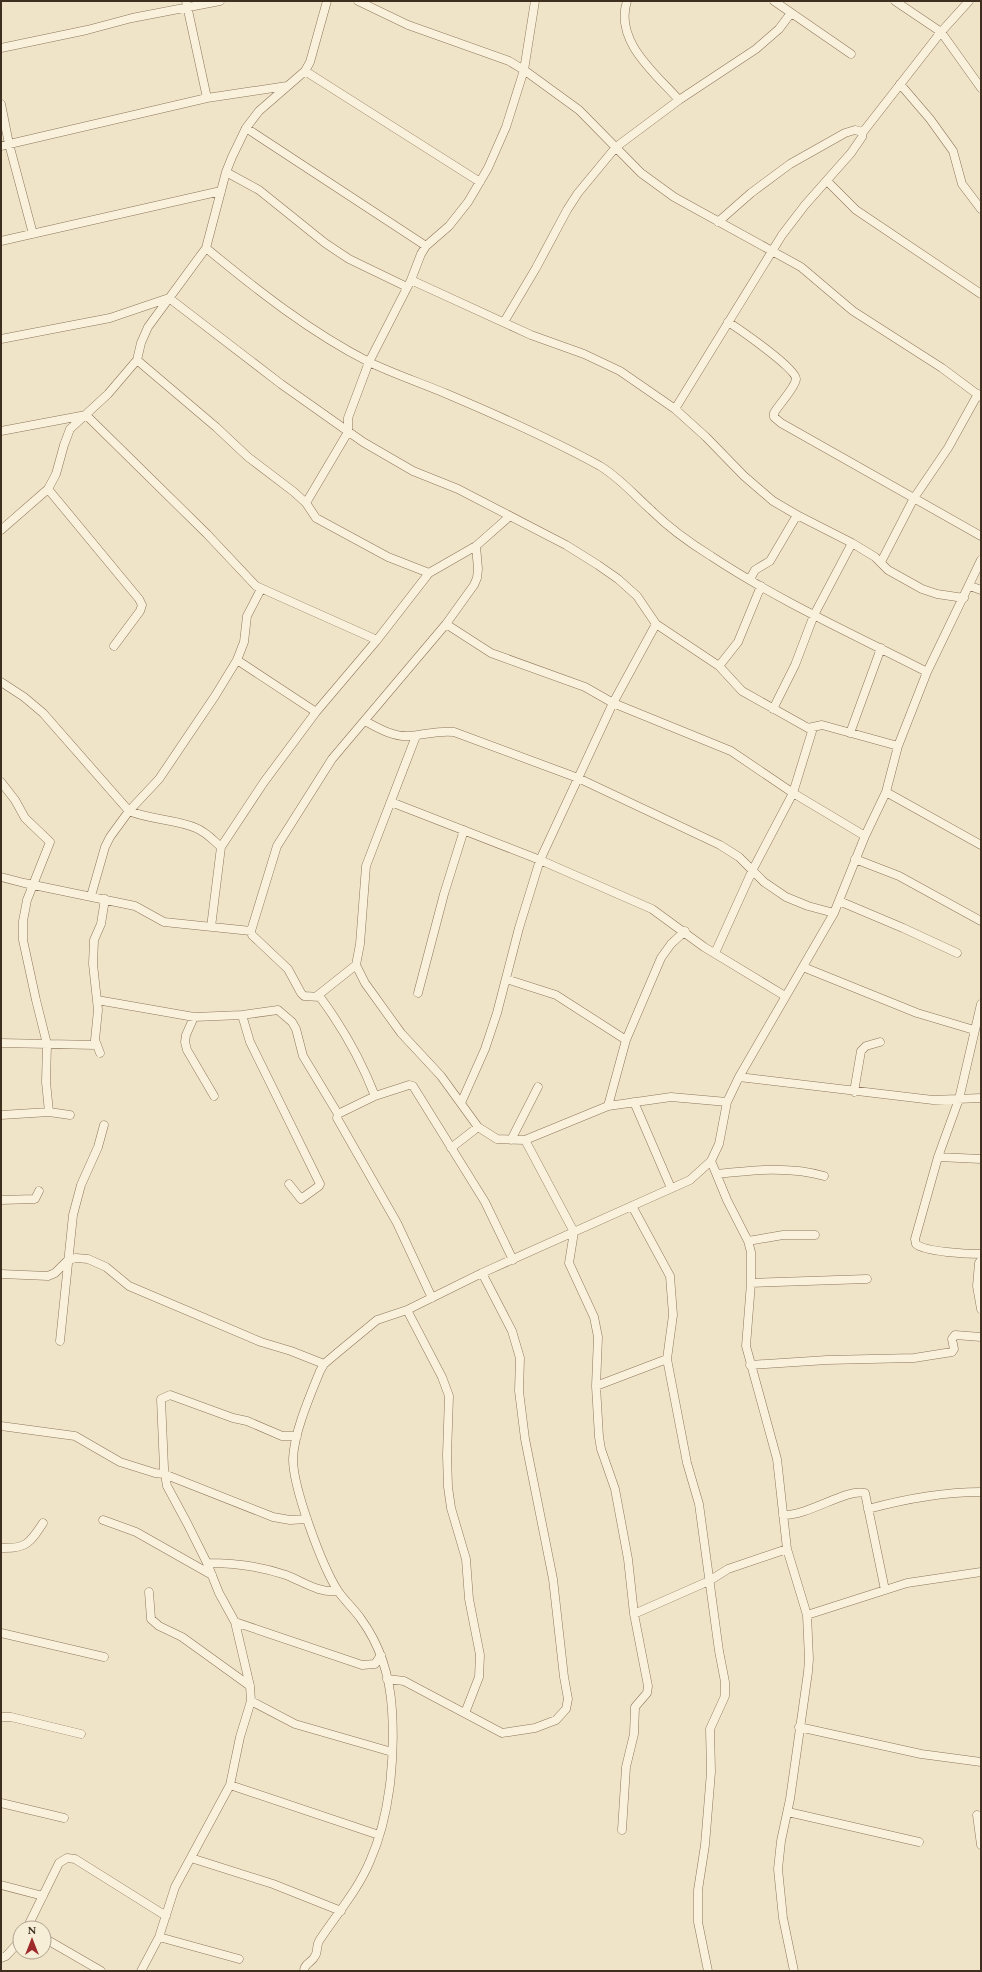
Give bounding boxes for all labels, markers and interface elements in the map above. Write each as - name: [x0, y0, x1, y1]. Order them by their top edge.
- north arrow: [12, 1920, 52, 1960]
- text: N: [28, 1922, 37, 1939]

